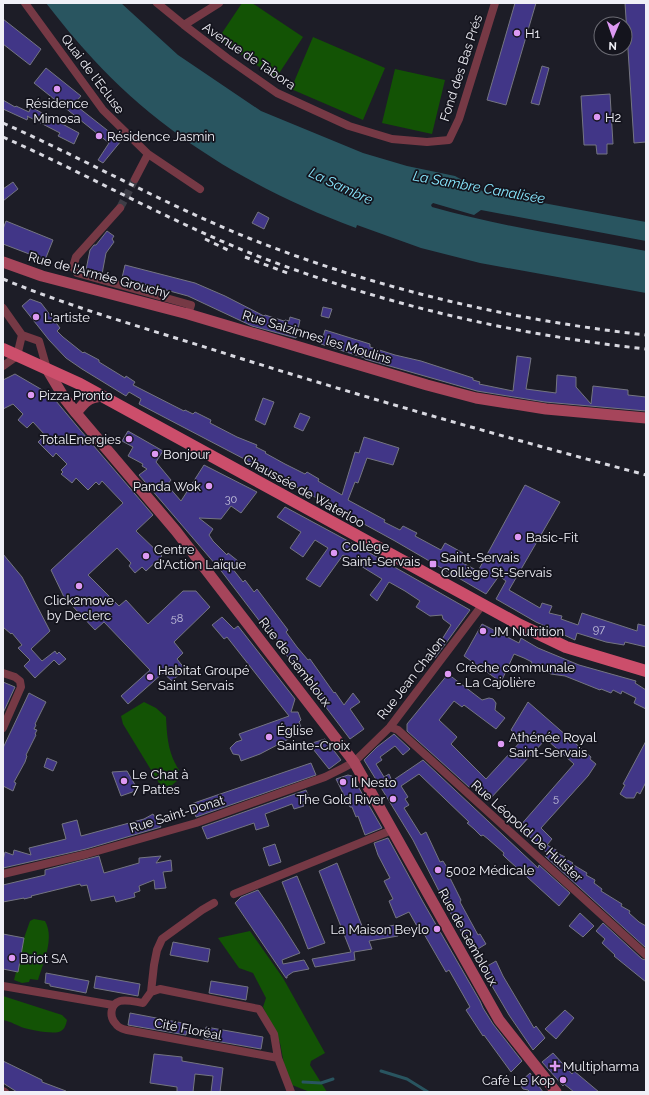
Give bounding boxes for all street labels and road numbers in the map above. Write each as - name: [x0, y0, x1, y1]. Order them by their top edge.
- street label: Fond des Bas Prés: [437, 13, 485, 123]
- street label: Avenue de Tabora: [200, 19, 298, 93]
- street label: Quai de l'Ecluse: [58, 31, 128, 117]
- street label: Rue de l'Armée Grouchy: [27, 249, 171, 301]
- street label: Rue Salzinnes les Moulins: [241, 307, 393, 367]
- street label: Chaussée de Waterloo: [241, 451, 368, 531]
- street label: Rue de Gembloux: [256, 615, 335, 710]
- street label: Rue Jean Chalon: [374, 634, 448, 722]
- street label: Rue Léopold De Hulster: [468, 777, 586, 885]
- street label: Rue Saint-Donat: [128, 792, 227, 836]
- street label: Rue de Gembloux: [435, 886, 501, 988]
- street label: Cité Floréal: [153, 1015, 223, 1043]

